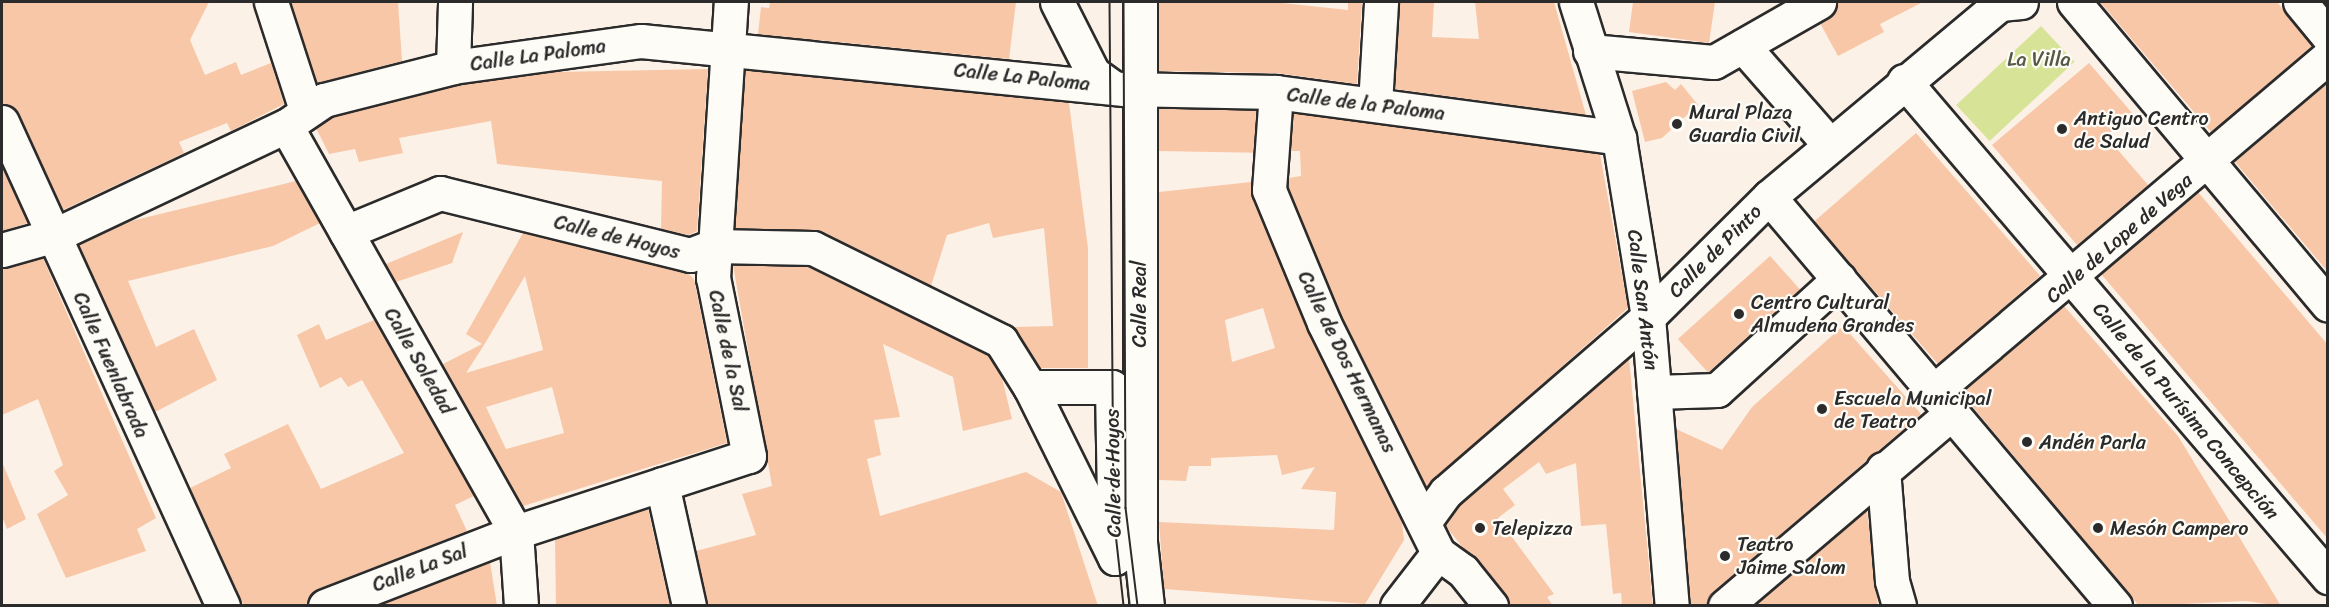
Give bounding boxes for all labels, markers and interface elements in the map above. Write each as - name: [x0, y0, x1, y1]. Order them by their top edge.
- street label: Calle La Paloma: [468, 34, 608, 76]
- park label: La Villa: [2007, 47, 2071, 71]
- street label: Calle La Paloma: [952, 58, 1092, 96]
- street label: Calle de la Paloma: [1285, 82, 1447, 126]
- place label: Mural Plaza Guardia Civil: [1689, 100, 1800, 147]
- place label: Antiguo Centro de Salud: [2074, 106, 2209, 153]
- marker: Mural Plaza Guardia Civil: [1670, 117, 1684, 131]
- marker: Antiguo Centro de Salud: [2055, 122, 2069, 136]
- street label: Calle de Lope de Vega: [2040, 167, 2198, 309]
- street label: Calle de Pinto: [1663, 199, 1767, 303]
- street label: Calle de Hoyos: [551, 210, 683, 264]
- street label: Calle San Antón: [1622, 228, 1664, 372]
- street label: Calle Real: [1127, 260, 1151, 348]
- street label: Calle de Dos Hermanas: [1292, 267, 1402, 457]
- street label: Calle Fuenlabrada: [68, 288, 154, 442]
- street label: Calle de la Sal: [703, 288, 753, 414]
- place label: Centro Cultural Almudena Grandes: [1751, 290, 1914, 337]
- street label: Calle de la Purísima Concepción: [2087, 296, 2285, 526]
- street label: Calle Soledad: [379, 303, 459, 419]
- marker: Centro Cultural Almudena Grandes: [1732, 307, 1746, 321]
- place label: Escuela Municipal de Teatro: [1834, 386, 1991, 433]
- marker: Escuela Municipal de Teatro: [1815, 402, 1829, 416]
- street label: Calle de Hoyos: [1100, 408, 1126, 538]
- place label: Andén Parla: [2039, 430, 2146, 454]
- marker: Andén Parla: [2020, 435, 2034, 449]
- place label: Telepizza: [1492, 516, 1573, 540]
- place label: Mesón Campero: [2110, 516, 2249, 540]
- marker: Telepizza: [1473, 521, 1487, 535]
- marker: Mesón Campero: [2091, 521, 2105, 535]
- place label: Teatro Jaime Salom: [1737, 532, 1846, 579]
- street label: Calle La Sal: [368, 538, 472, 598]
- marker: Teatro Jaime Salom: [1718, 549, 1732, 563]

